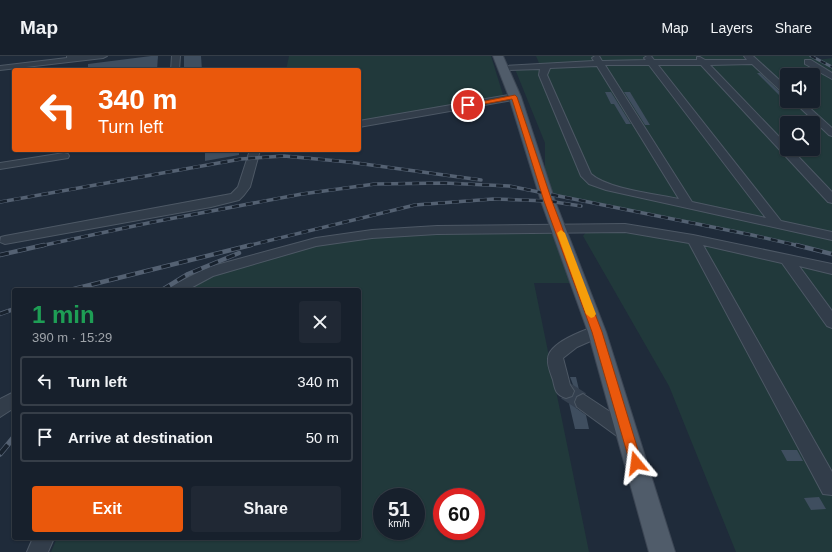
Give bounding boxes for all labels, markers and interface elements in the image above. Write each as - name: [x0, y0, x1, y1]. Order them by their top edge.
- text: Map: [20, 17, 58, 38]
- text: Map: [661, 20, 689, 36]
- text: Layers: [711, 20, 753, 36]
- text: Share: [775, 20, 812, 36]
- map controls: [780, 68, 820, 156]
- button: sound: [780, 68, 820, 108]
- icon: left: [32, 84, 84, 136]
- text: 340 m: [98, 84, 177, 115]
- pin: [451, 88, 485, 122]
- icon: arrive: [457, 94, 479, 116]
- button: search: [780, 116, 820, 156]
- text: Turn left: [98, 117, 163, 137]
- text: 1 min: [32, 301, 95, 328]
- button: close: [299, 301, 341, 343]
- text: 390 m · 15:29: [32, 330, 112, 345]
- icon: left: [34, 370, 56, 392]
- text: Turn left: [68, 373, 127, 390]
- text: 340 m: [297, 373, 339, 390]
- icon: arrive: [34, 426, 56, 448]
- text: Arrive at destination: [68, 429, 213, 446]
- text: 50 m: [306, 429, 339, 446]
- position arrow: [615, 442, 657, 484]
- button: Exit: [32, 486, 183, 532]
- button: Share: [191, 486, 341, 532]
- speed limit sign: 60: [433, 488, 485, 540]
- text: 51: [388, 498, 410, 520]
- text: km/h: [388, 518, 410, 529]

